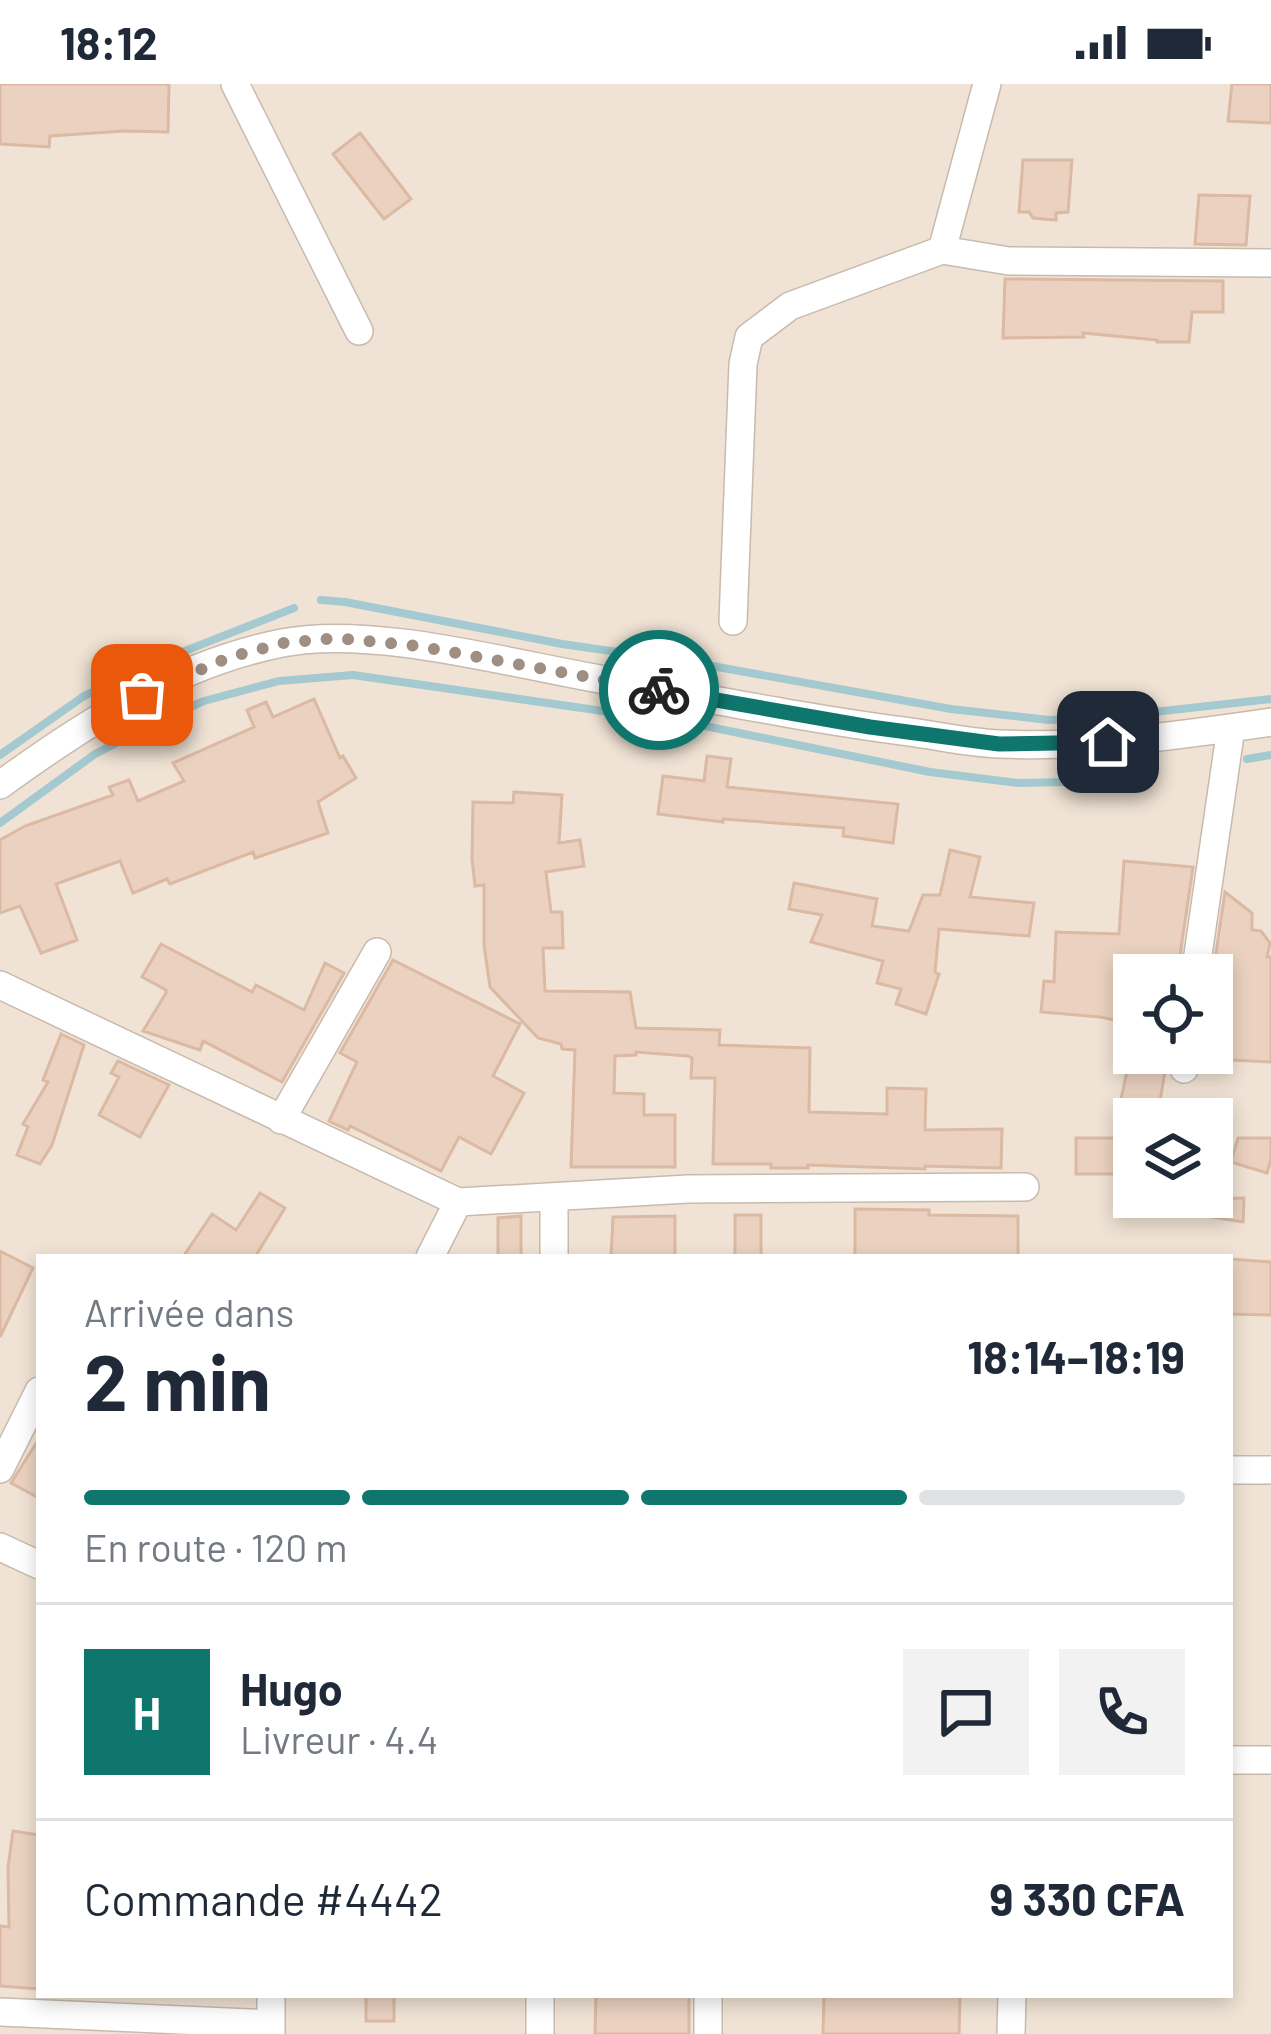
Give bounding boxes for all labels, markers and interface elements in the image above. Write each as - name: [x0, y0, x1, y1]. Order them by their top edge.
- text: 18:12: [60, 15, 158, 69]
- courier: [599, 630, 719, 750]
- pin: [91, 644, 193, 746]
- icon: bike: [626, 657, 692, 723]
- icon: bag: [109, 662, 175, 728]
- pin: [1057, 691, 1159, 793]
- icon: home: [1075, 709, 1141, 775]
- map controls: [1113, 954, 1233, 1218]
- button: locate: [1113, 954, 1233, 1074]
- button: layers: [1113, 1098, 1233, 1218]
- text: Arrivée dans: [84, 1288, 294, 1335]
- text: 18:14–18:19: [967, 1329, 1185, 1383]
- text: 2 min: [84, 1333, 271, 1427]
- text: En route · 120 m: [84, 1523, 347, 1570]
- button: chat: [903, 1649, 1029, 1775]
- button: phone: [1059, 1649, 1185, 1775]
- text: Hugo: [240, 1661, 343, 1715]
- text: H: [133, 1685, 161, 1739]
- text: Livreur · 4.4: [240, 1715, 438, 1762]
- text: Commande #4442: [84, 1871, 443, 1925]
- text: 9 330 CFA: [990, 1871, 1185, 1925]

